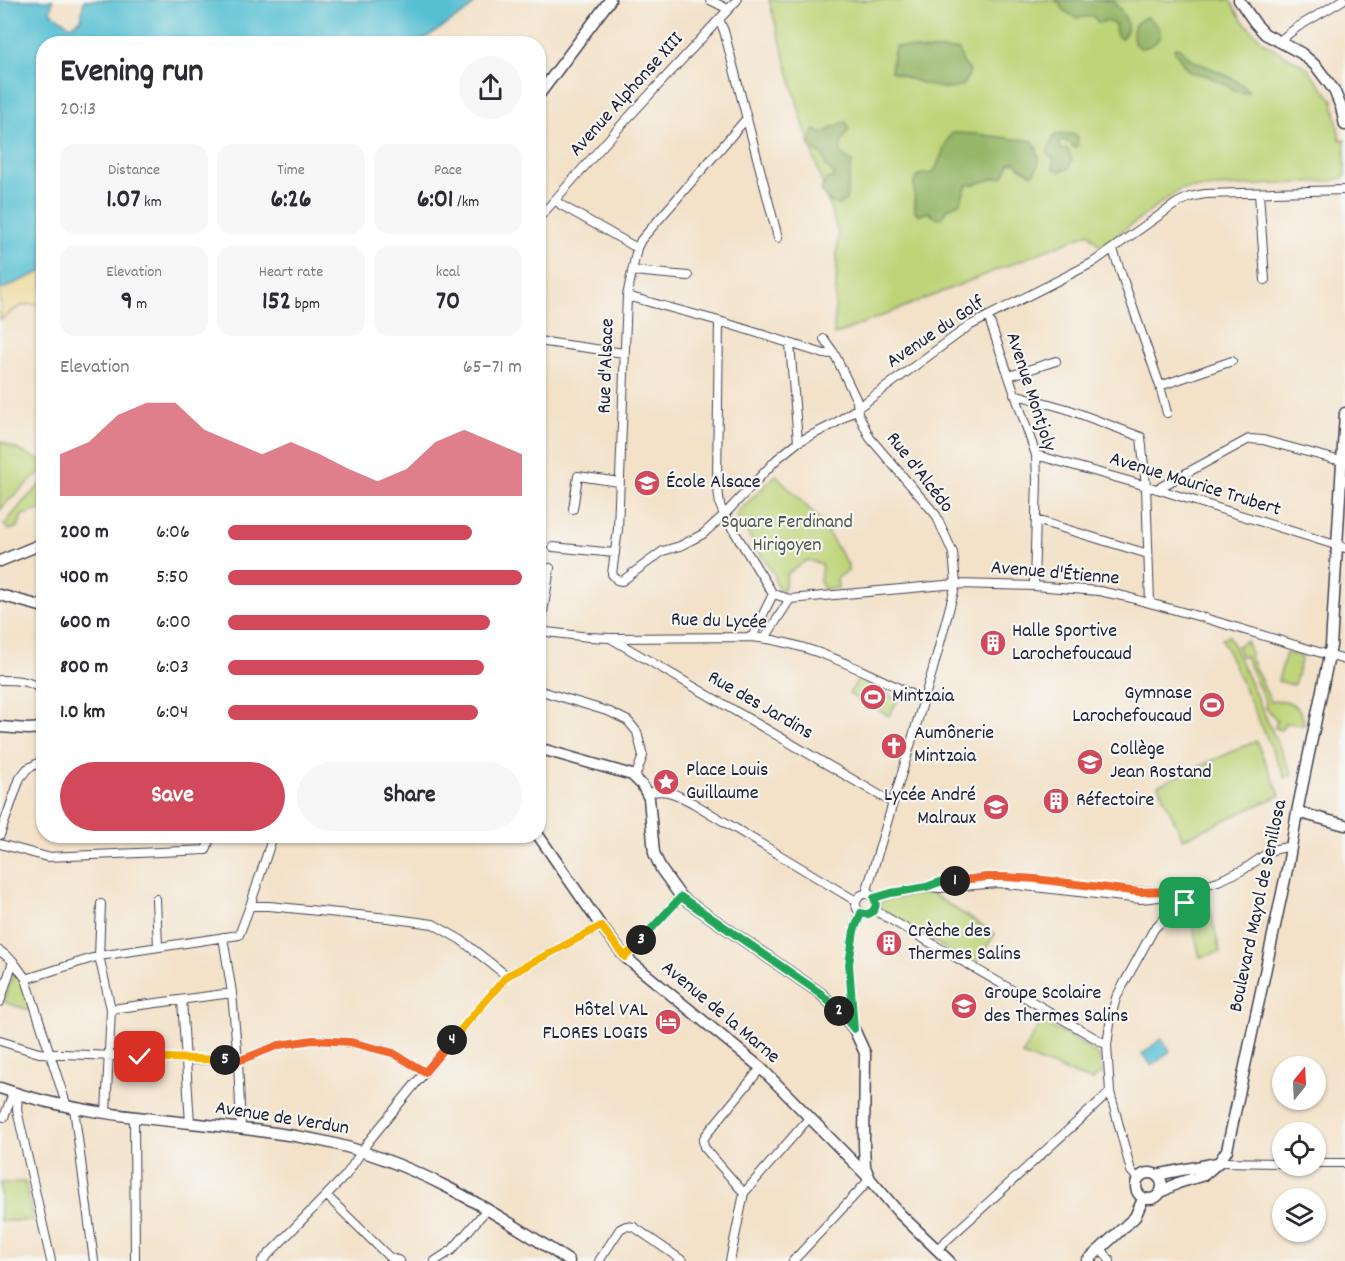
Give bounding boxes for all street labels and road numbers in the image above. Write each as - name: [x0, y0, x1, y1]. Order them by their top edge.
- street label: Avenue Alphonse XIII: [563, 27, 691, 163]
- street label: Avenue du Golf: [881, 289, 991, 376]
- street label: Rue d'Alsace: [591, 318, 623, 414]
- street label: Avenue Montjoly: [998, 329, 1063, 456]
- street label: Rue d'Alcédo: [879, 427, 960, 519]
- street label: Avenue Maurice Trubert: [1106, 446, 1284, 524]
- street label: Avenue d'Étienne: [990, 554, 1121, 594]
- street label: Rue du Lycée: [671, 606, 768, 638]
- street label: Rue des Jardins: [702, 664, 818, 748]
- street label: Boulevard Mayol de Senillosa: [1223, 797, 1295, 1015]
- street label: Avenue de la Marne: [655, 955, 786, 1071]
- street label: Avenue de Verdun: [213, 1095, 351, 1143]

